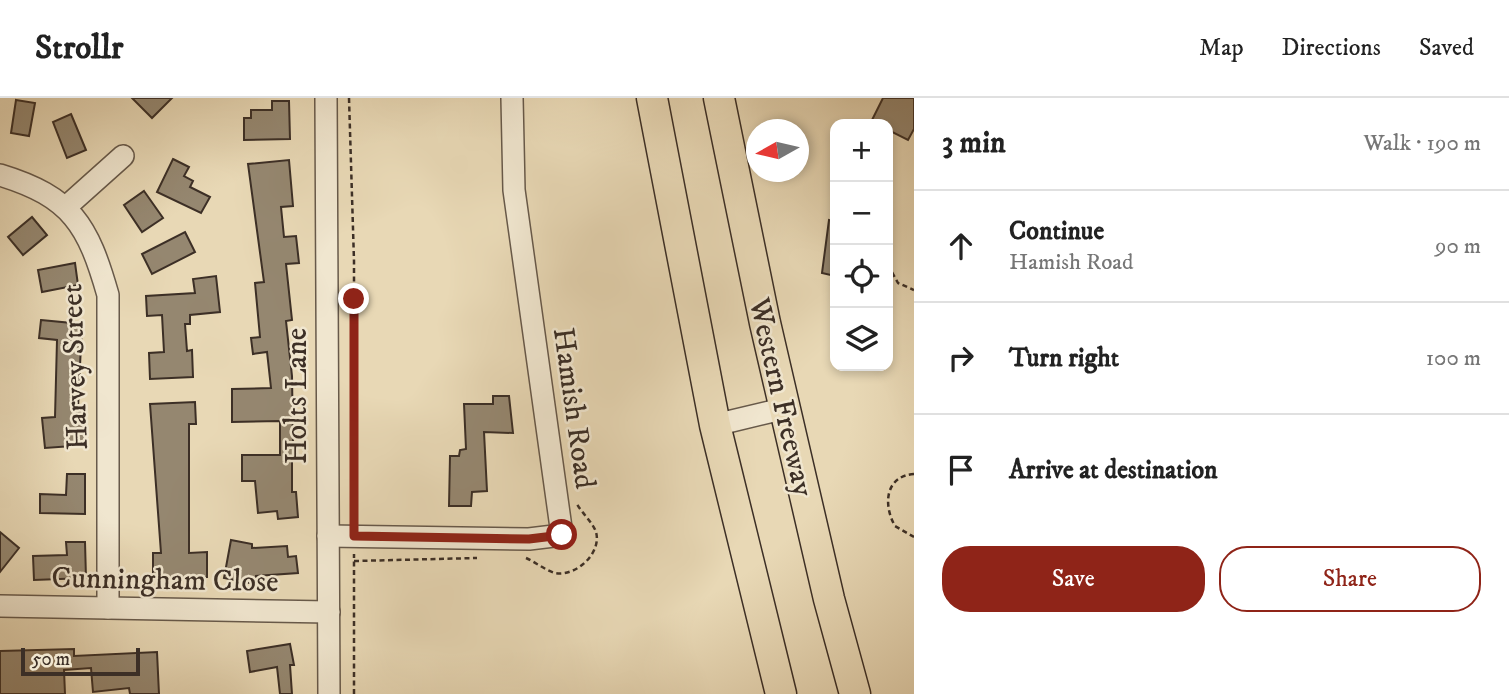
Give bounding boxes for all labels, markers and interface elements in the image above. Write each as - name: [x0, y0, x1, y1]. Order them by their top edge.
- text: Strollr: [35, 28, 123, 69]
- text: Map: [1199, 33, 1244, 63]
- text: Directions: [1282, 33, 1381, 63]
- text: Saved: [1419, 33, 1474, 63]
- north arrow: [746, 119, 809, 182]
- map controls: [830, 119, 893, 371]
- button: +: [830, 119, 893, 182]
- text: 3 min: [942, 125, 1006, 162]
- text: Walk · 190 m: [1363, 129, 1481, 158]
- button: −: [830, 182, 893, 245]
- text: Continue: [1009, 215, 1104, 248]
- icon: ahead: [942, 227, 980, 265]
- text: 90 m: [1435, 232, 1481, 261]
- button: locate: [830, 245, 893, 308]
- text: Hamish Road: [1009, 248, 1134, 277]
- street label: Harvey Street: [54, 283, 97, 451]
- route end: [338, 283, 369, 314]
- street label: Western Freeway: [739, 293, 822, 501]
- button: layers: [830, 308, 893, 371]
- street label: Hamish Road: [544, 325, 603, 491]
- street label: Holts Lane: [279, 328, 316, 464]
- icon: right: [942, 339, 980, 377]
- text: Turn right: [1009, 342, 1119, 375]
- text: 100 m: [1426, 344, 1481, 373]
- icon: arrive: [942, 451, 980, 489]
- text: Arrive at destination: [1009, 454, 1218, 487]
- route start: [546, 519, 577, 550]
- button: Save: [942, 546, 1205, 612]
- button: Share: [1219, 546, 1481, 612]
- street label: Cunningham Close: [51, 560, 279, 601]
- scale bar: [21, 645, 140, 677]
- text: 50 m: [32, 648, 70, 671]

